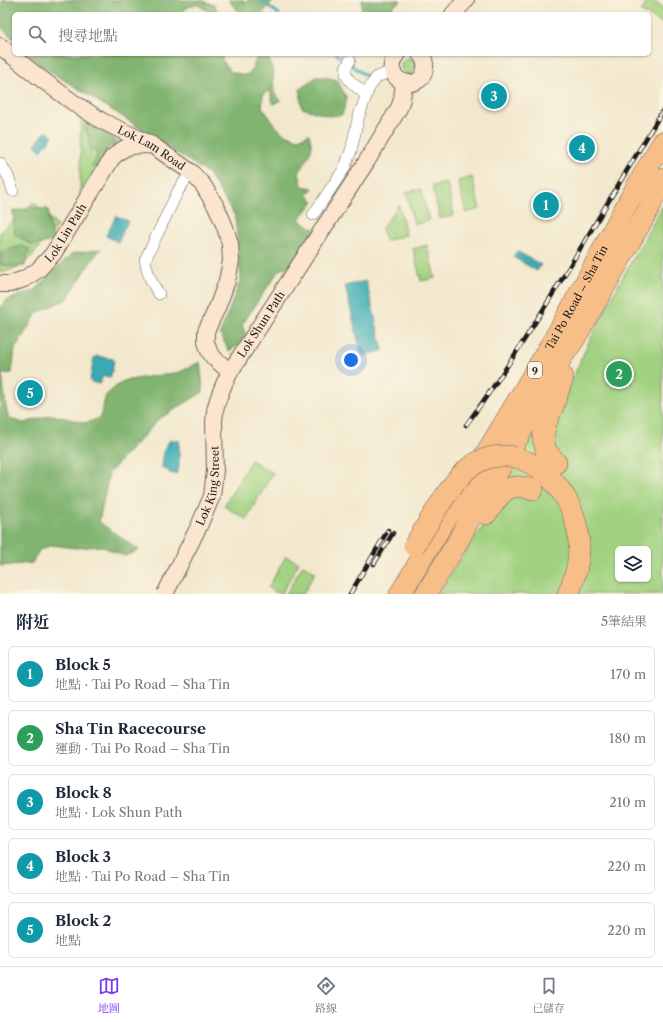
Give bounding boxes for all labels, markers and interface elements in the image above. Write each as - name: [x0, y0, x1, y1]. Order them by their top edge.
- search box: [12, 12, 651, 56]
- icon: search: [26, 23, 48, 45]
- text: 搜尋地點: [58, 26, 118, 45]
- pin: 3: [481, 81, 507, 111]
- street label: Lok Lam Road: [115, 122, 188, 173]
- pin: 4: [569, 133, 595, 163]
- pin: 1: [533, 190, 559, 220]
- street label: Lok Lin Path: [42, 201, 89, 265]
- street label: Tai Po Road – Sha Tin: [542, 243, 611, 353]
- street label: Lok Shun Path: [234, 288, 288, 360]
- your location: [341, 350, 361, 370]
- pin: 2: [606, 359, 632, 389]
- road number: 9: [528, 362, 542, 378]
- pin: 5: [17, 378, 43, 408]
- street label: Lok King Street: [193, 446, 222, 528]
- map controls: [615, 546, 651, 582]
- button: layers: [615, 546, 651, 582]
- text: 附近: [16, 612, 50, 632]
- text: 5筆結果: [601, 613, 647, 629]
- text: Block 5: [55, 655, 111, 674]
- text: 1: [27, 666, 33, 682]
- text: 170 m: [610, 666, 646, 682]
- text: 地點 · Tai Po Road – Sha Tin: [55, 676, 230, 692]
- text: Sha Tin Racecourse: [55, 719, 206, 738]
- text: 2: [26, 730, 34, 746]
- text: 180 m: [609, 730, 646, 746]
- text: 運動 · Tai Po Road – Sha Tin: [55, 740, 230, 756]
- text: Block 8: [55, 783, 112, 802]
- text: 3: [26, 794, 34, 810]
- text: 210 m: [609, 794, 646, 810]
- text: 地點 · Lok Shun Path: [55, 804, 182, 820]
- text: Block 3: [55, 847, 111, 866]
- text: 4: [26, 858, 34, 874]
- text: 220 m: [607, 858, 646, 874]
- text: 地點 · Tai Po Road – Sha Tin: [55, 868, 230, 884]
- text: Block 2: [55, 911, 111, 930]
- text: 5: [26, 922, 34, 938]
- text: 220 m: [607, 922, 646, 938]
- text: 地點: [55, 932, 81, 948]
- tab: 地圖: [98, 975, 120, 1015]
- tab: 路線: [315, 975, 337, 1015]
- tab: 已儲存: [532, 975, 565, 1015]

